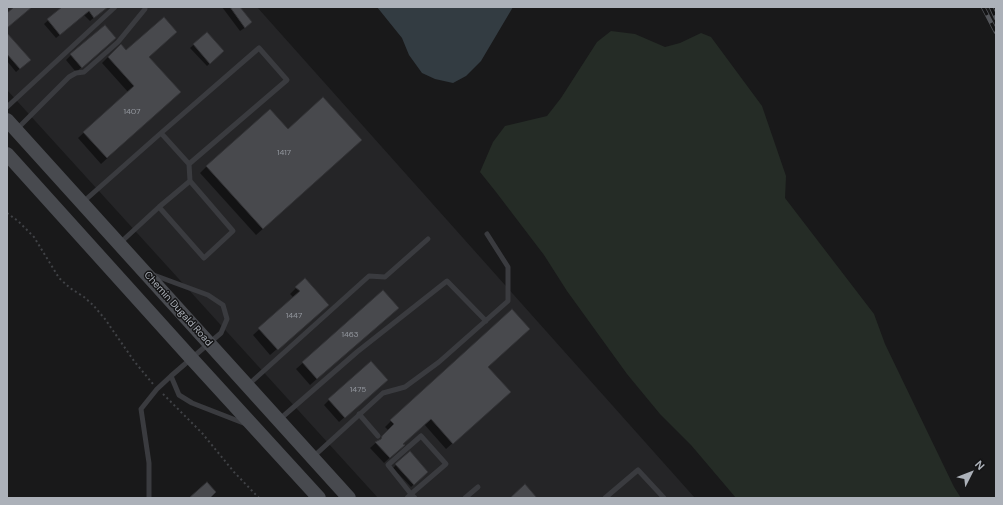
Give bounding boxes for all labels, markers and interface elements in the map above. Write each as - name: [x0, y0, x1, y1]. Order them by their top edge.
- house number: 1407: [124, 107, 140, 117]
- house number: 1417: [277, 148, 291, 158]
- street label: Chemin Dugald Road: [141, 269, 215, 349]
- house number: 1447: [286, 311, 302, 321]
- house number: 1463: [341, 330, 359, 340]
- house number: 1475: [350, 385, 366, 395]
- north arrow: [951, 453, 991, 493]
- text: N: [972, 457, 988, 473]

